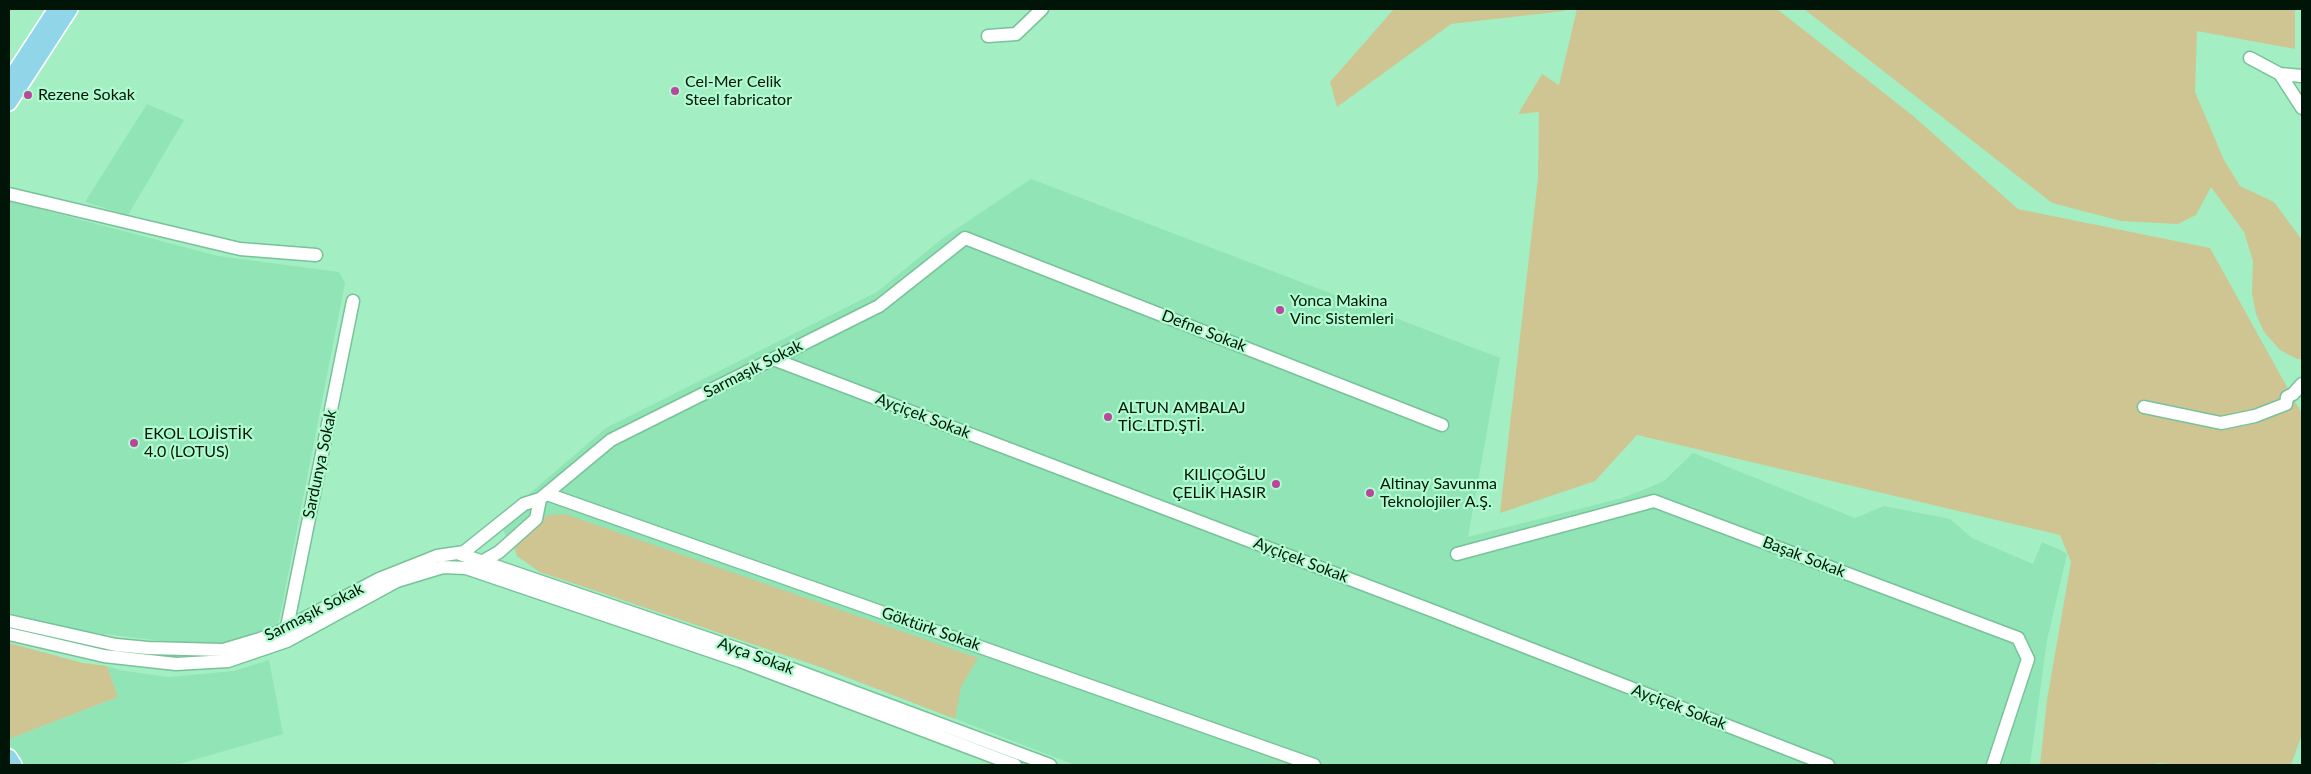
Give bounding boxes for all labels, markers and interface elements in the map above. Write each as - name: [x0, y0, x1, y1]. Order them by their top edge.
- place label: Cel-Mer Celik Steel fabricator: [685, 72, 792, 110]
- place label: Rezene Sokak: [38, 85, 135, 105]
- marker: Cel-Mer Celik Steel fabricator: [669, 85, 681, 97]
- marker: Rezene Sokak: [22, 89, 34, 101]
- place label: Yonca Makina Vinc Sistemleri: [1290, 291, 1394, 329]
- marker: Yonca Makina Vinc Sistemleri: [1274, 304, 1286, 316]
- street label: Defne Sokak: [1159, 306, 1249, 356]
- street label: Sarmaşık Sokak: [700, 336, 806, 402]
- street label: Ayçiçek Sokak: [873, 389, 973, 443]
- place label: ALTUN AMBALAJ TİC.LTD.ŞTİ.: [1118, 398, 1246, 436]
- street label: Sardunya Sokak: [299, 408, 341, 520]
- marker: ALTUN AMBALAJ TİC.LTD.ŞTİ.: [1102, 411, 1114, 423]
- place label: EKOL LOJİSTİK 4.0 (LOTUS): [144, 424, 253, 462]
- marker: EKOL LOJİSTİK 4.0 (LOTUS): [128, 437, 140, 449]
- place label: KILIÇOĞLU ÇELİK HASIR: [1172, 465, 1266, 503]
- place label: Altinay Savunma Teknolojiler A.Ş.: [1380, 474, 1497, 512]
- marker: KILIÇOĞLU ÇELİK HASIR: [1270, 478, 1282, 490]
- marker: Altinay Savunma Teknolojiler A.Ş.: [1364, 487, 1376, 499]
- street label: Başak Sokak: [1760, 532, 1848, 582]
- street label: Ayçiçek Sokak: [1251, 533, 1351, 587]
- street label: Sarmaşık Sokak: [261, 579, 367, 645]
- street label: Göktürk Sokak: [879, 603, 983, 655]
- street label: Ayça Sokak: [715, 633, 797, 679]
- street label: Ayçiçek Sokak: [1629, 680, 1729, 734]

